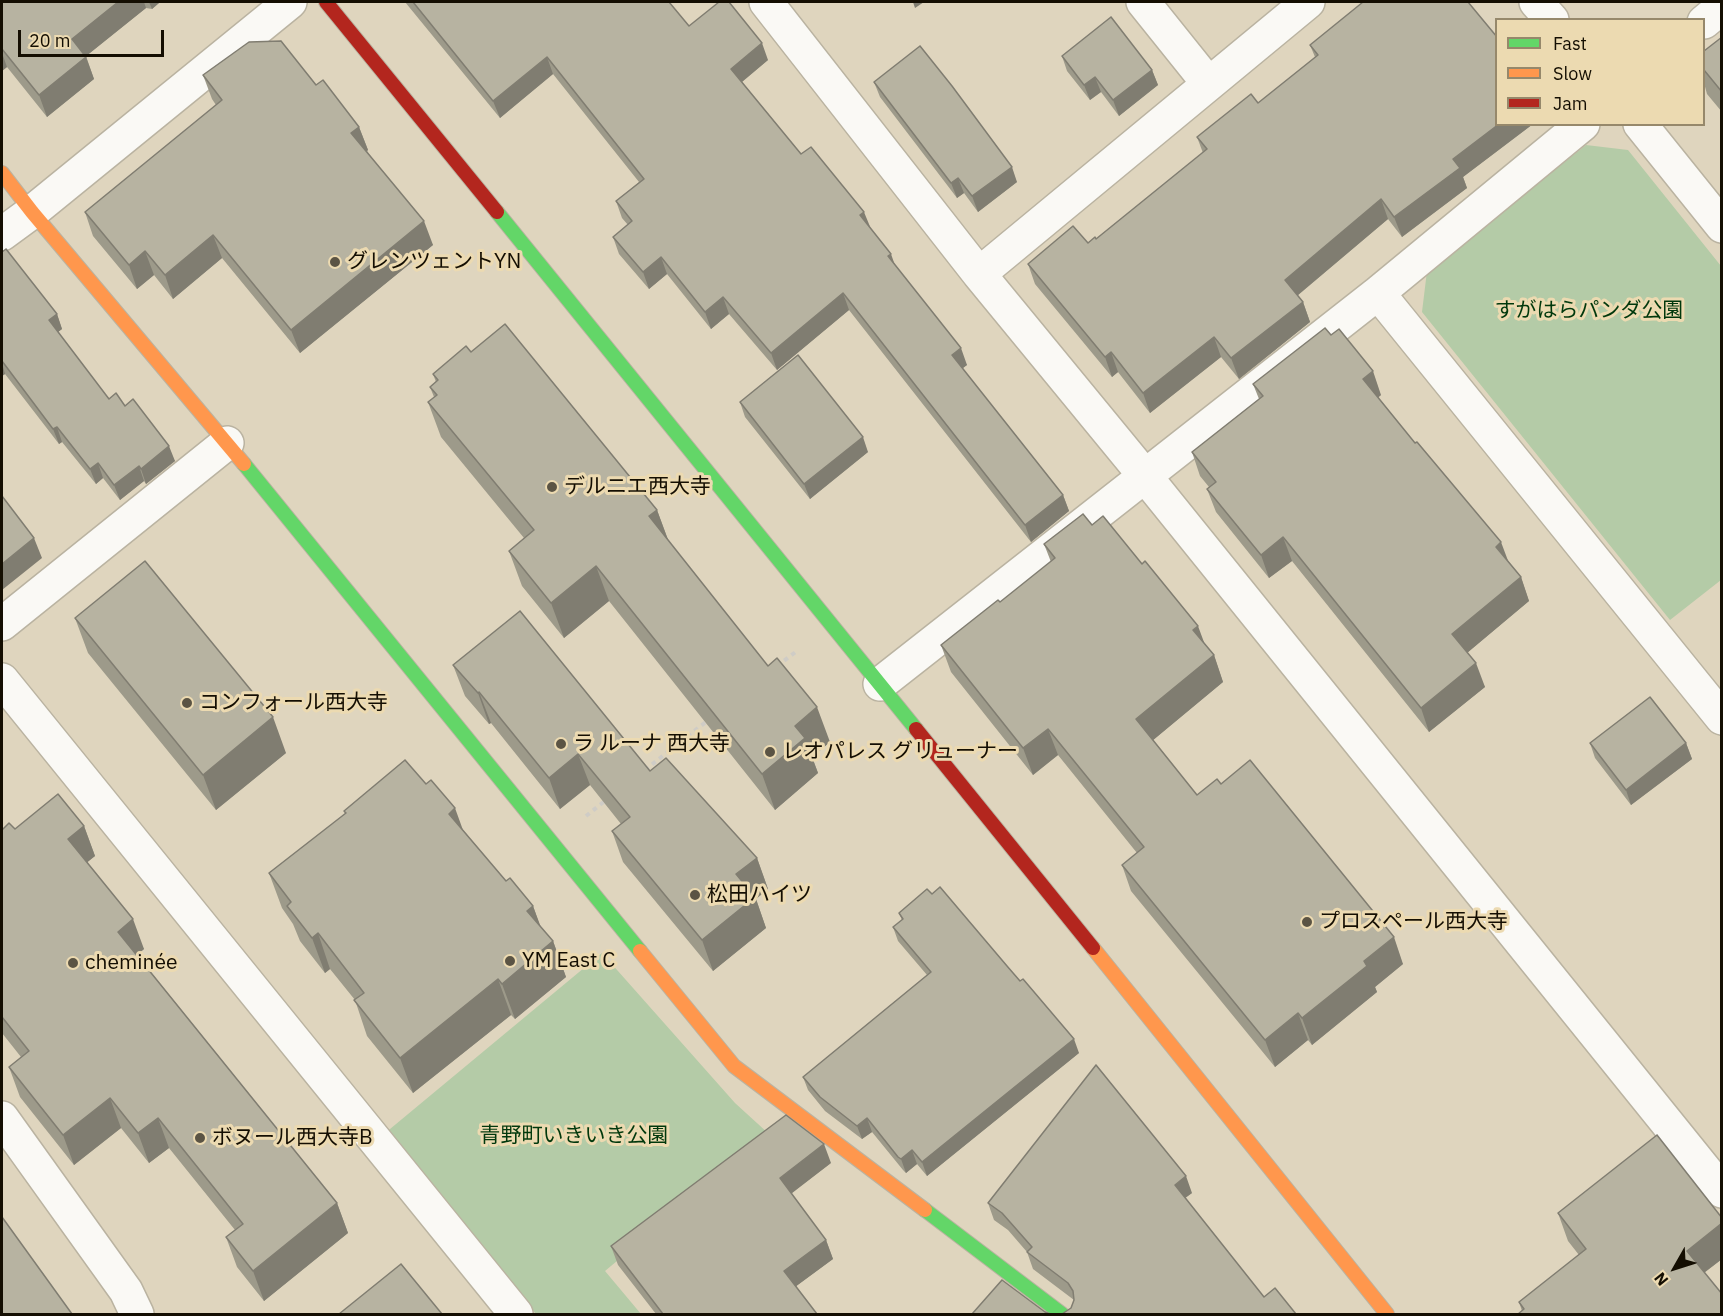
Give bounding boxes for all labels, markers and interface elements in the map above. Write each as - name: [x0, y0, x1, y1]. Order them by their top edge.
- scale bar: [21, 18, 166, 56]
- legend: [1495, 18, 1705, 126]
- text: 20 m: [29, 29, 71, 52]
- text: Fast: [1553, 32, 1587, 55]
- text: Slow: [1553, 62, 1592, 85]
- text: Jam: [1553, 92, 1588, 115]
- place label: グレンツェントYN: [347, 249, 521, 275]
- marker: グレンツェントYN: [328, 255, 342, 269]
- park label: すがはらパンダ公園: [1495, 298, 1683, 324]
- place label: デルニエ西大寺: [564, 474, 711, 500]
- marker: デルニエ西大寺: [545, 480, 559, 494]
- place label: コンフォール西大寺: [199, 690, 388, 716]
- marker: コンフォール西大寺: [180, 696, 194, 710]
- place label: ラ ルーナ 西大寺: [573, 731, 730, 757]
- marker: ラ ルーナ 西大寺: [554, 737, 568, 751]
- place label: レオパレス グリューナー: [782, 739, 1018, 765]
- marker: レオパレス グリューナー: [763, 745, 777, 759]
- place label: 松田ハイツ: [707, 882, 812, 908]
- marker: 松田ハイツ: [688, 888, 702, 902]
- place label: プロスペール西大寺: [1319, 909, 1508, 935]
- marker: プロスペール西大寺: [1300, 915, 1314, 929]
- place label: YM East C: [522, 948, 615, 974]
- place label: cheminée: [85, 950, 178, 976]
- marker: YM East C: [503, 954, 517, 968]
- marker: cheminée: [66, 956, 80, 970]
- park label: 青野町いきいき公園: [480, 1123, 668, 1149]
- place label: ボヌール西大寺B: [212, 1125, 373, 1151]
- marker: ボヌール西大寺B: [193, 1131, 207, 1145]
- north arrow: [1645, 1238, 1705, 1298]
- text: N: [1650, 1269, 1672, 1290]

